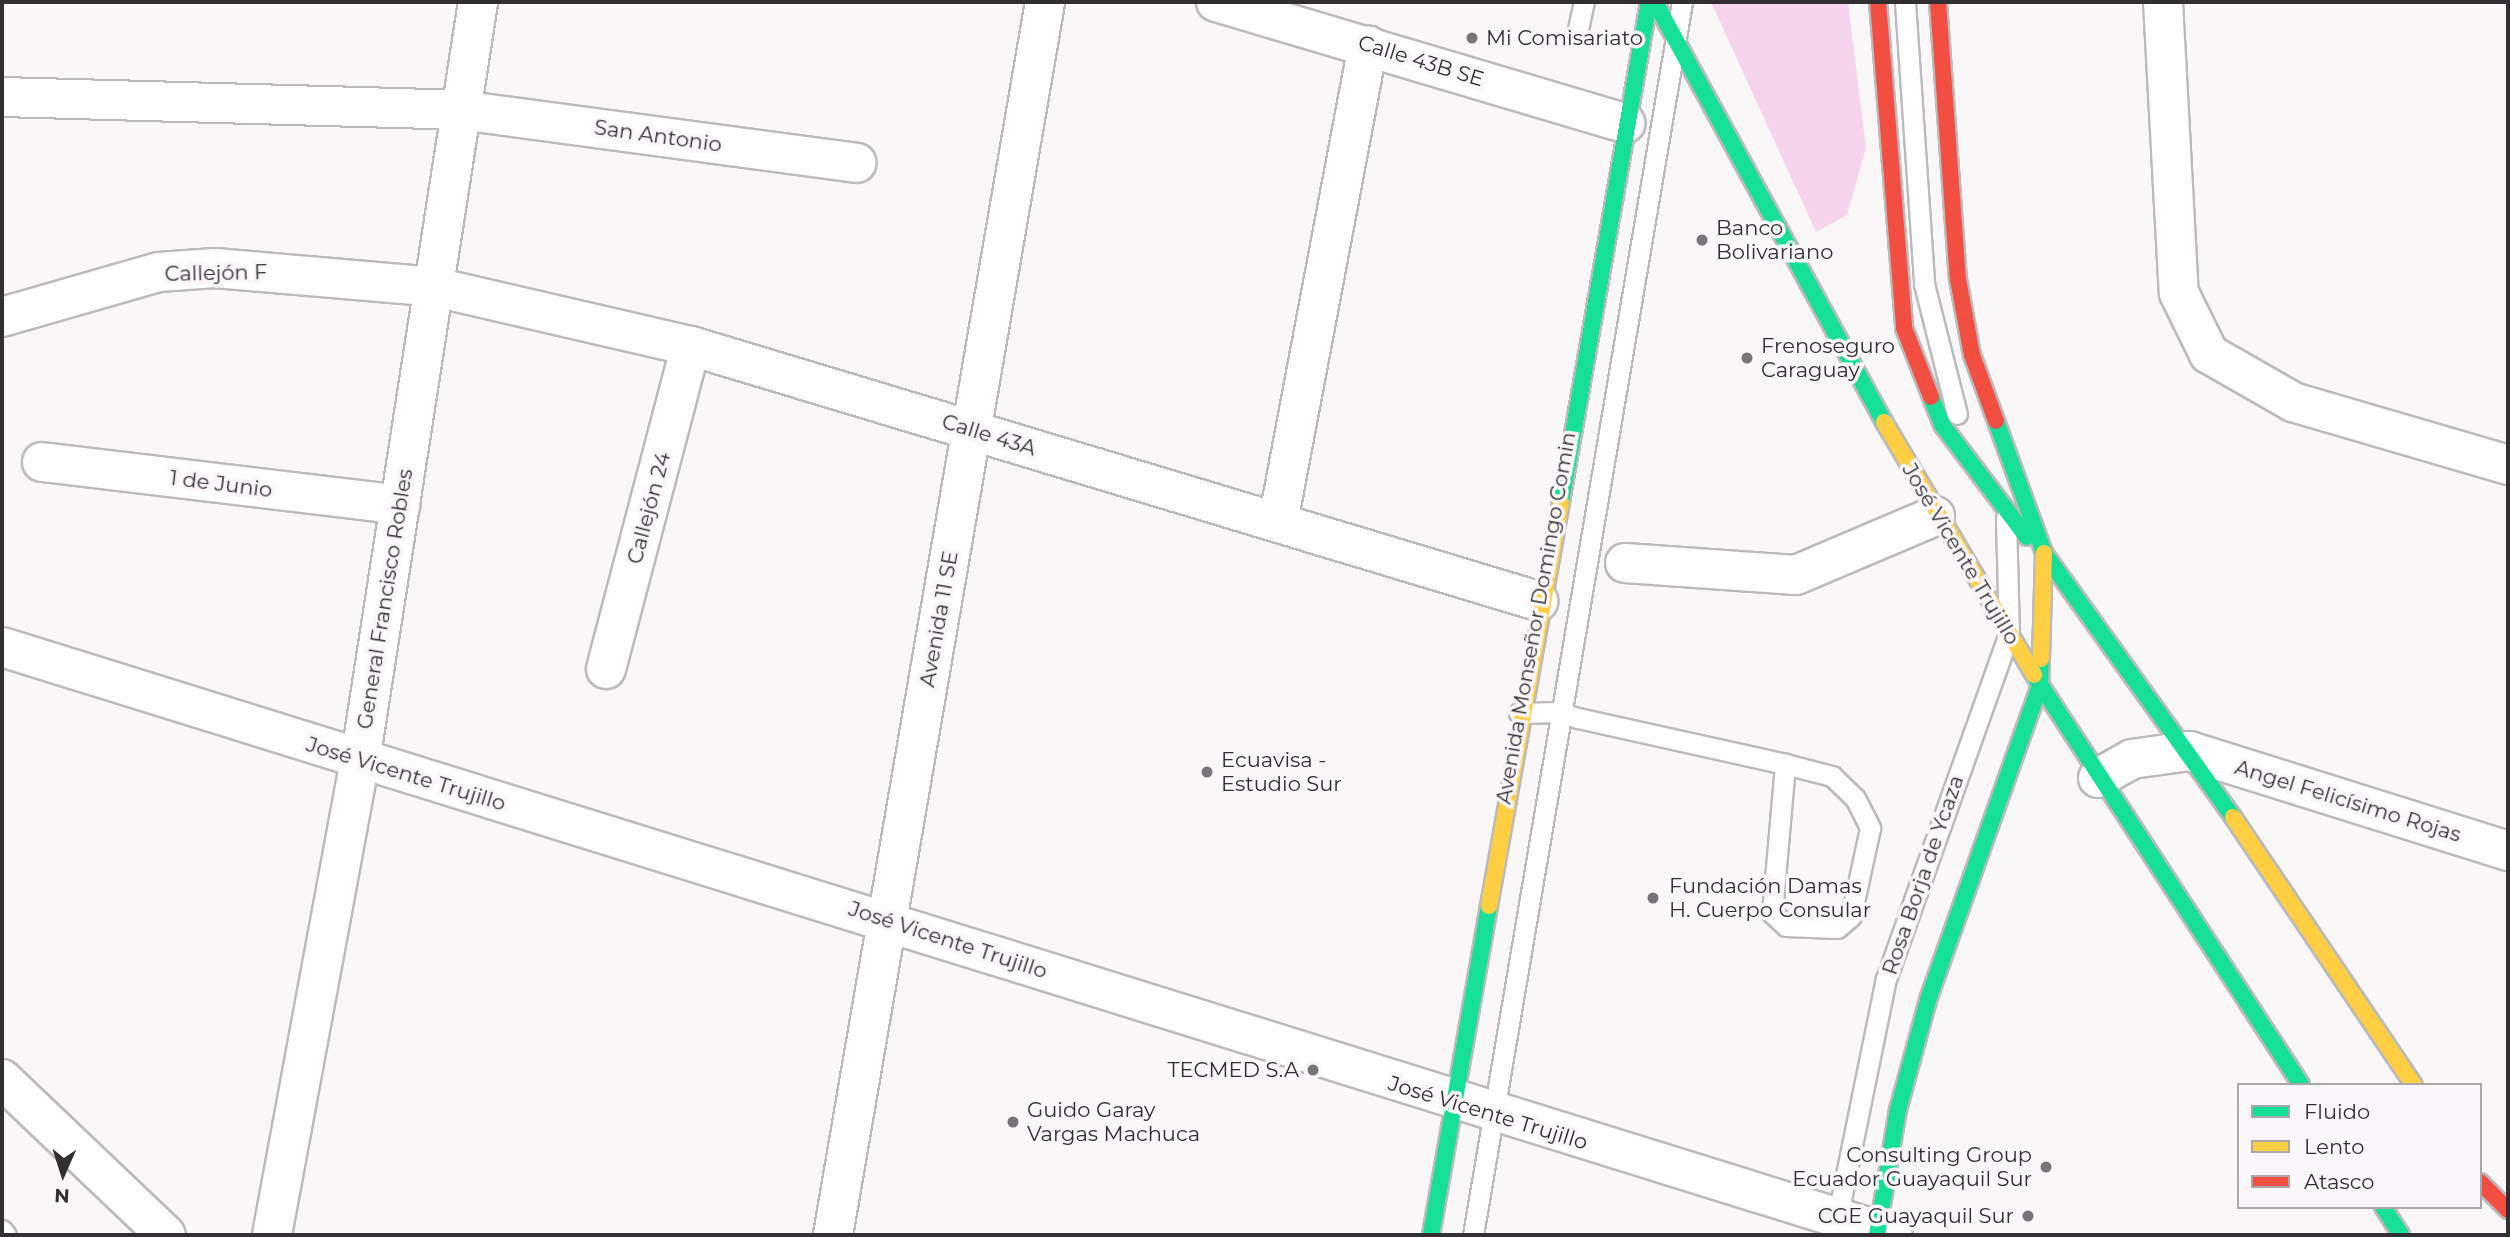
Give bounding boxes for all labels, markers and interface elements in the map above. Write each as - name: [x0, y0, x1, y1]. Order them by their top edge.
- place label: Mi Comisariato: [1486, 25, 1643, 51]
- street label: Calle 43B SE: [1355, 30, 1487, 92]
- marker: Mi Comisariato: [1464, 30, 1480, 46]
- street label: San Antonio: [593, 115, 723, 157]
- place label: Banco Bolivariano: [1716, 215, 1833, 265]
- marker: Banco Bolivariano: [1694, 232, 1710, 248]
- street label: Callejón F: [164, 260, 268, 286]
- place label: Frenoseguro Caraguay: [1761, 333, 1895, 383]
- marker: Frenoseguro Caraguay: [1739, 350, 1755, 366]
- street label: Calle 43A: [939, 409, 1039, 461]
- street label: Avenida Monseñor Domingo Comin: [1491, 430, 1581, 806]
- street label: Callejón 24: [622, 449, 676, 567]
- street label: José Vicente Trujillo: [1897, 459, 2025, 649]
- street label: 1 de Junio: [168, 465, 274, 503]
- street label: General Francisco Robles: [352, 467, 418, 731]
- street label: Avenida 11 SE: [915, 549, 963, 689]
- street label: José Vicente Trujillo: [303, 732, 509, 816]
- place label: Ecuavisa - Estudio Sur: [1221, 747, 1342, 797]
- street label: Angel Felicísimo Rojas: [2232, 755, 2464, 847]
- marker: Ecuavisa - Estudio Sur: [1199, 764, 1215, 780]
- street label: Rosa Borja de Ycaza: [1877, 772, 1969, 978]
- place label: Fundación Damas H. Cuerpo Consular: [1669, 873, 1871, 923]
- marker: Fundación Damas H. Cuerpo Consular: [1643, 888, 1663, 908]
- street label: José Vicente Trujillo: [846, 896, 1050, 984]
- place label: TECMED S.A: [1168, 1057, 1299, 1083]
- marker: TECMED S.A: [1305, 1062, 1321, 1078]
- street label: José Vicente Trujillo: [1385, 1071, 1591, 1155]
- legend: [2237, 1083, 2482, 1209]
- place label: Guido Garay Vargas Machuca: [1027, 1097, 1200, 1147]
- text: Fluido: [2304, 1099, 2370, 1124]
- marker: Guido Garay Vargas Machuca: [1005, 1114, 1021, 1130]
- text: Lento: [2304, 1134, 2364, 1159]
- north arrow: [28, 1139, 98, 1209]
- place label: Consulting Group Ecuador Guayaquil Sur: [1792, 1142, 2032, 1192]
- marker: Consulting Group Ecuador Guayaquil Sur: [2038, 1159, 2054, 1175]
- text: Atasco: [2304, 1169, 2375, 1194]
- text: N: [54, 1184, 70, 1207]
- place label: CGE Guayaquil Sur: [1818, 1203, 2014, 1229]
- marker: CGE Guayaquil Sur: [2020, 1208, 2036, 1224]

